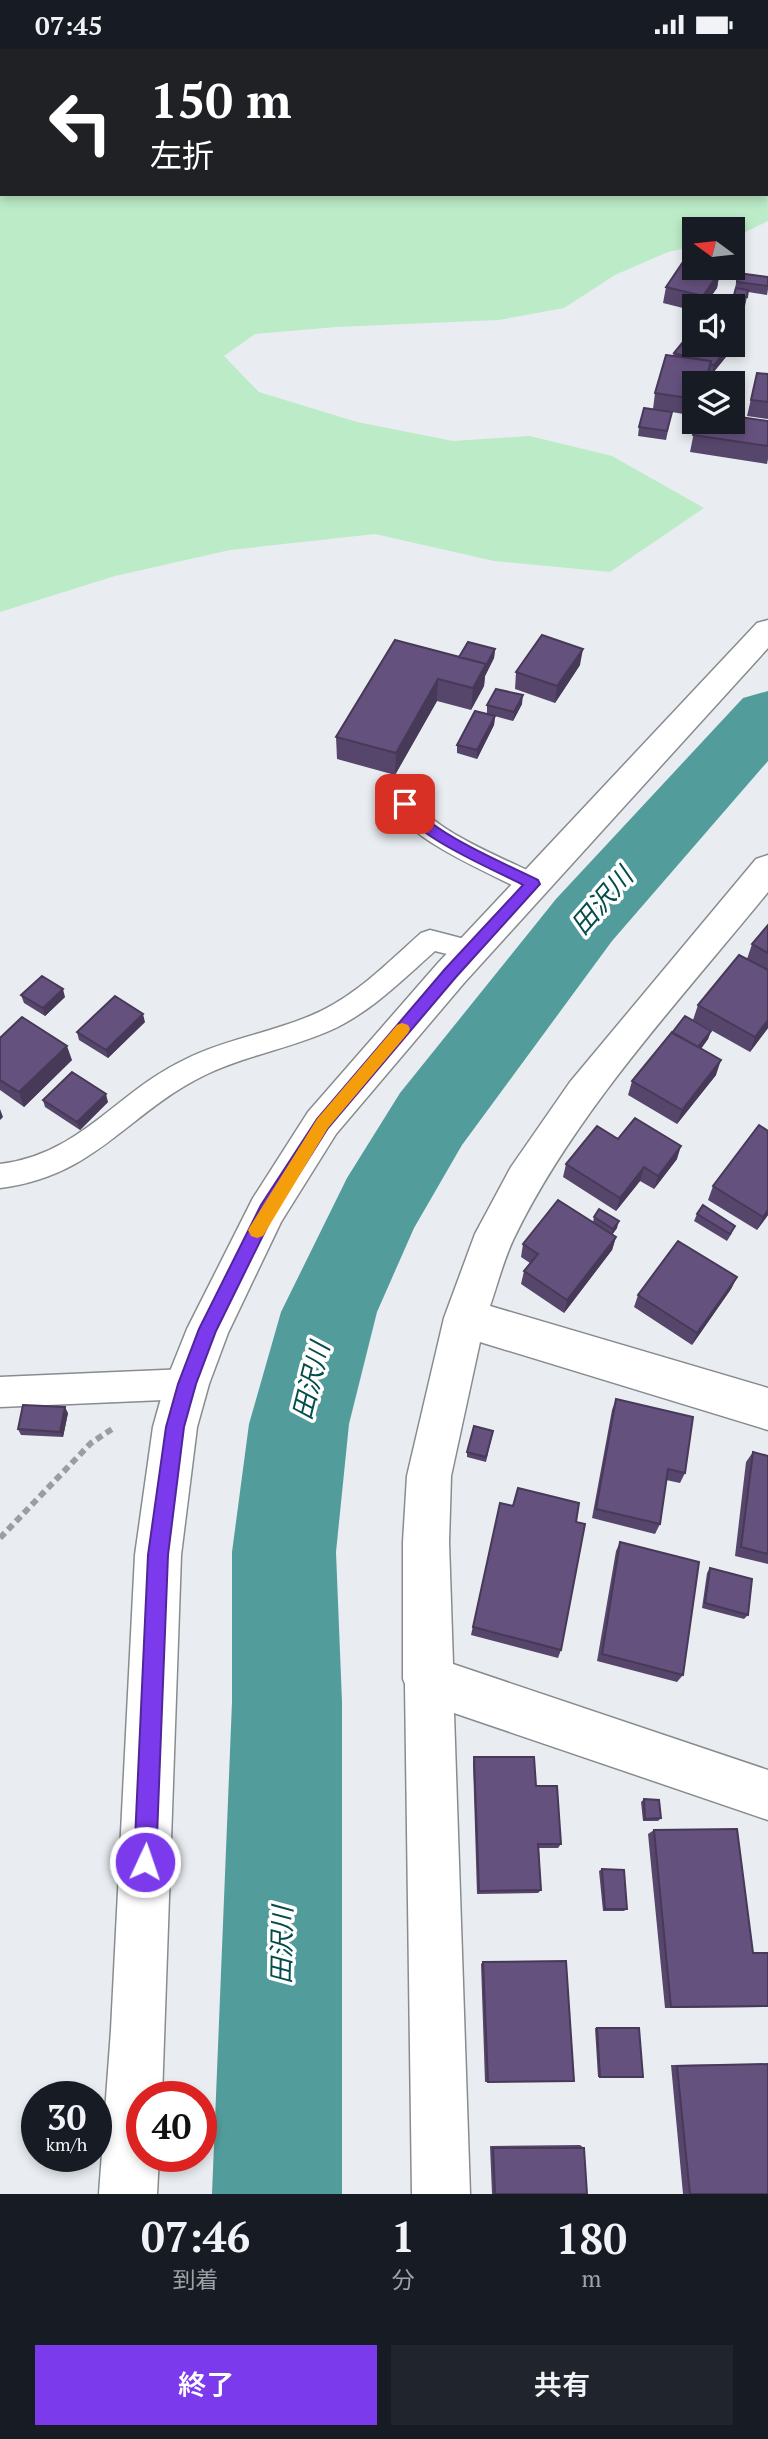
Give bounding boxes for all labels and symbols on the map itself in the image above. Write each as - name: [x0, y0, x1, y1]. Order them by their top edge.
- north arrow: [682, 217, 746, 280]
- pin: [375, 774, 435, 834]
- water label: 田沢川: [563, 857, 642, 941]
- water label: 田沢川: [284, 1336, 337, 1423]
- position arrow: [108, 1825, 182, 1899]
- water label: 田沢川: [263, 1903, 299, 1984]
- speed limit sign: 40: [126, 2081, 217, 2172]

